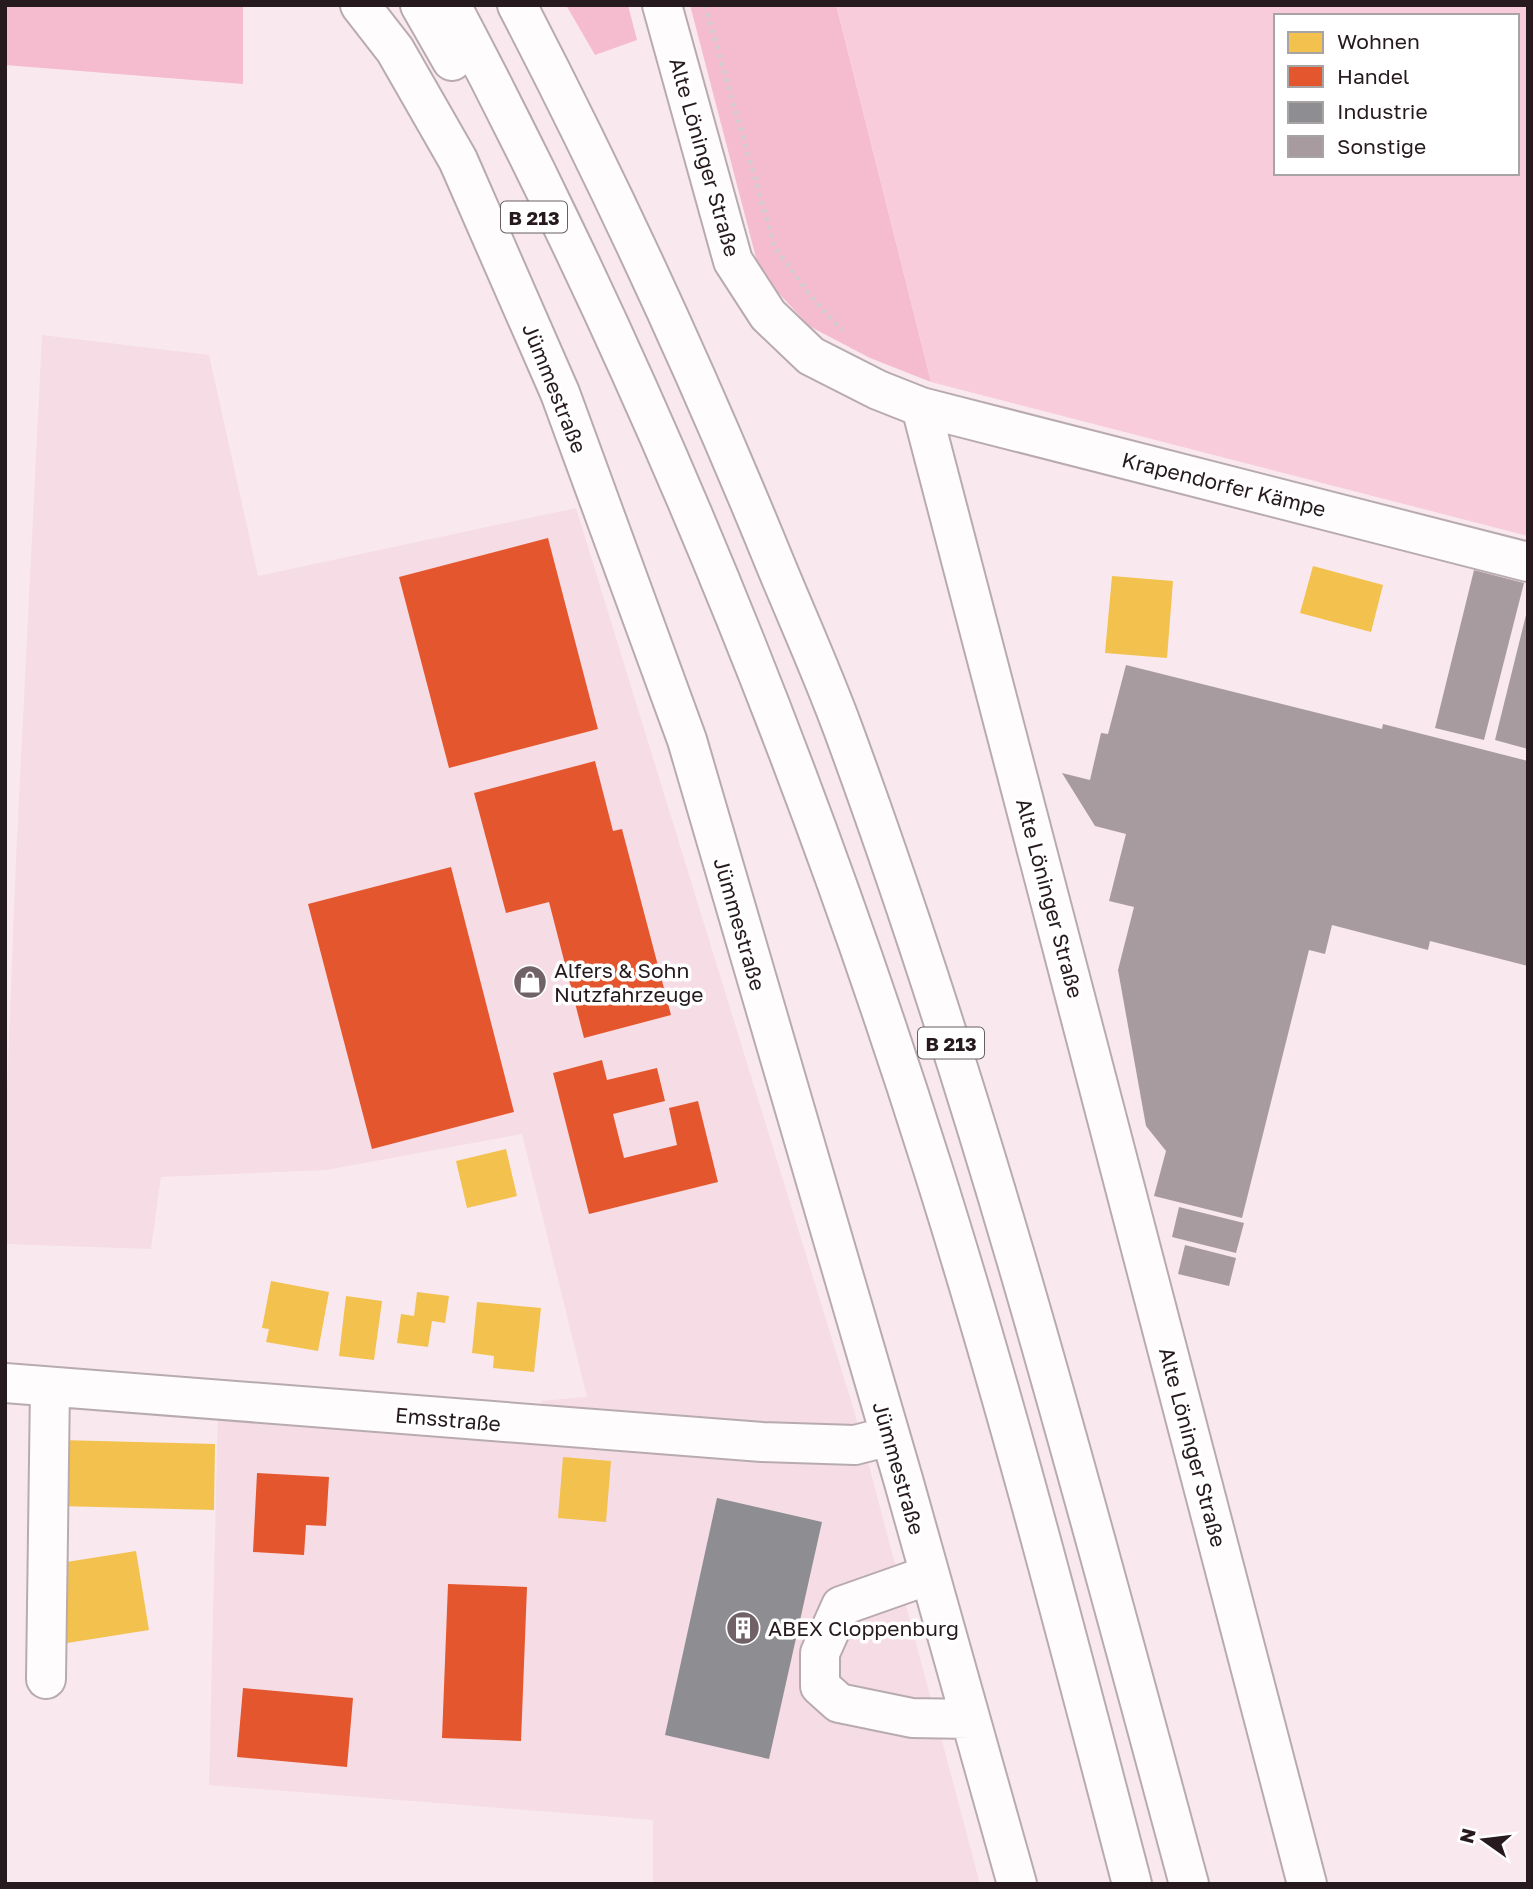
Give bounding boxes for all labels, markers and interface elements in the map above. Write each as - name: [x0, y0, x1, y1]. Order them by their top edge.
- legend: [1274, 14, 1519, 175]
- text: Wohnen: [1337, 28, 1420, 54]
- street label: Alte Löninger Straße: [664, 55, 746, 259]
- text: Handel: [1337, 63, 1410, 89]
- text: Industrie: [1337, 98, 1428, 124]
- text: Sonstige: [1337, 133, 1426, 159]
- road number: B 213: [501, 202, 567, 232]
- street label: Jümmestraße: [517, 319, 593, 457]
- street label: Krapendorfer Kämpe: [1119, 446, 1329, 522]
- street label: Alte Löninger Straße: [1011, 795, 1089, 1001]
- street label: Jümmestraße: [709, 854, 771, 994]
- place label: Alfers & Sohn Nutzfahrzeuge: [554, 957, 704, 1007]
- shop icon: Alfers & Sohn Nutzfahrzeuge: [511, 963, 549, 1001]
- road number: B 213: [918, 1028, 984, 1058]
- street label: Alte Löninger Straße: [1154, 1344, 1232, 1550]
- street label: Jümmestraße: [868, 1398, 930, 1538]
- street label: Emsstraße: [394, 1401, 502, 1437]
- building icon: ABEX Cloppenburg: [724, 1609, 762, 1647]
- place label: ABEX Cloppenburg: [768, 1615, 959, 1641]
- north arrow: [1449, 1805, 1519, 1875]
- text: N: [1454, 1826, 1480, 1846]

